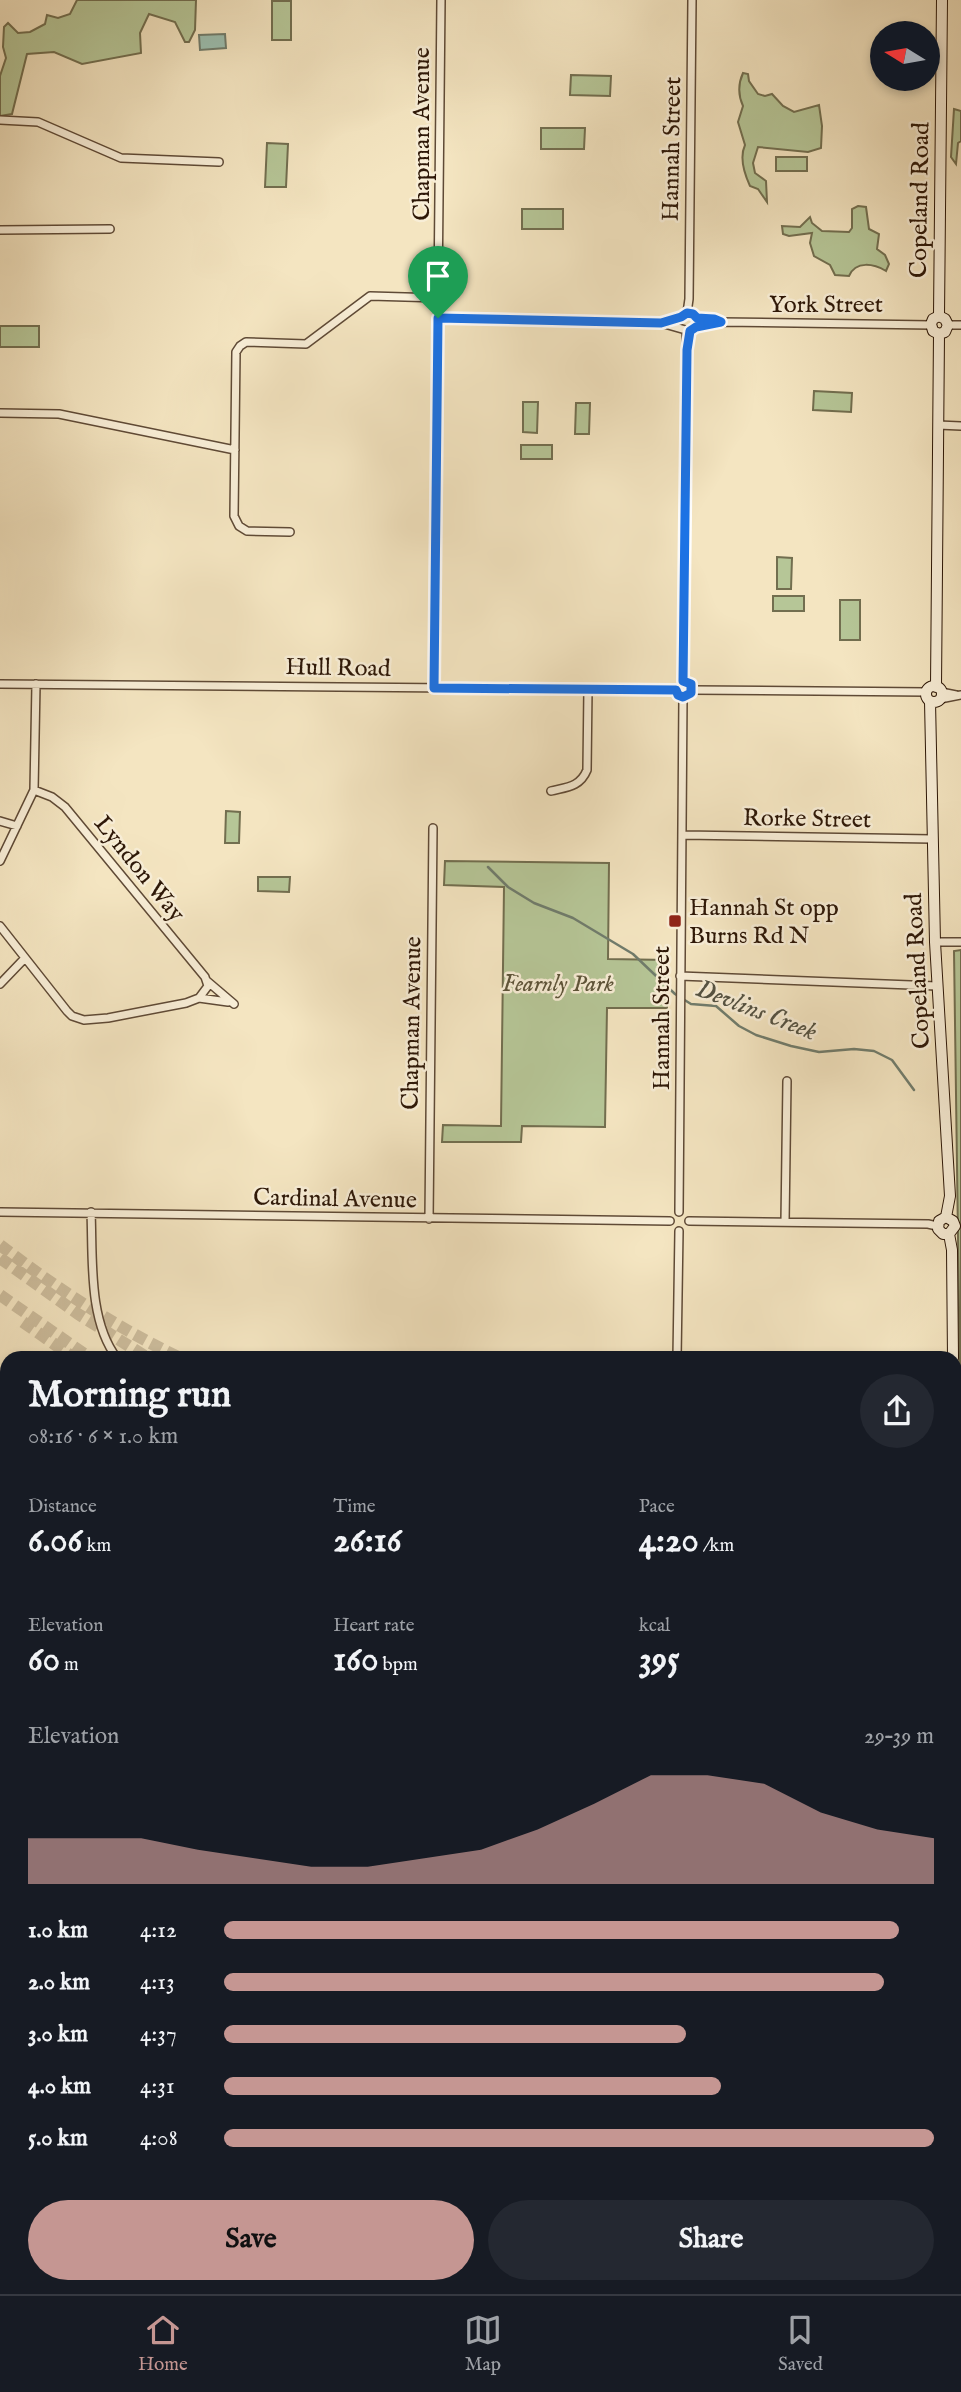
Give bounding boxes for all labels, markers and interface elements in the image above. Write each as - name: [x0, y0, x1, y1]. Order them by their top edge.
- north arrow: [870, 21, 940, 91]
- map controls: [870, 21, 940, 91]
- street label: Chapman Avenue: [407, 47, 438, 221]
- street label: Hannah Street: [656, 76, 689, 222]
- street label: Copeland Road: [904, 122, 937, 278]
- pin: [408, 246, 468, 318]
- icon: arrive: [419, 257, 457, 295]
- street label: York Street: [769, 290, 883, 321]
- street label: Hull Road: [285, 652, 391, 685]
- street label: Rorke Street: [743, 803, 871, 836]
- street label: Lyndon Way: [86, 809, 191, 929]
- street label: Copeland Road: [899, 892, 938, 1050]
- place label: Hannah St opp Burns Rd N: [689, 893, 839, 952]
- marker: Hannah St opp Burns Rd N: [667, 913, 683, 929]
- street label: Chapman Avenue: [395, 936, 430, 1110]
- street label: Hannah Street: [647, 946, 678, 1090]
- park label: Fearnly Park: [502, 969, 614, 1000]
- water label: Devlins Creek: [691, 972, 822, 1049]
- street label: Cardinal Avenue: [253, 1183, 417, 1216]
- text: Morning run: [28, 1372, 231, 1420]
- button: share: [860, 1374, 934, 1448]
- text: 08:16 · 6 × 1.0 km: [28, 1422, 178, 1451]
- text: Distance: [28, 1495, 97, 1519]
- text: Time: [333, 1495, 376, 1519]
- text: Pace: [639, 1495, 675, 1519]
- text: 6.06: [28, 1519, 82, 1564]
- text: 26:16: [333, 1519, 402, 1564]
- text: 4:20: [639, 1519, 699, 1564]
- text: km: [82, 1534, 111, 1558]
- text: /km: [699, 1534, 734, 1558]
- text: Elevation: [28, 1614, 103, 1638]
- text: Heart rate: [333, 1614, 414, 1638]
- text: kcal: [639, 1614, 670, 1638]
- text: 60: [28, 1638, 60, 1683]
- text: 160: [333, 1638, 378, 1683]
- text: 395: [639, 1638, 680, 1683]
- text: m: [60, 1653, 79, 1677]
- text: bpm: [378, 1653, 418, 1677]
- text: Elevation: [28, 1722, 119, 1751]
- text: 29–39 m: [864, 1722, 934, 1751]
- text: 1.0 km: [28, 1916, 88, 1945]
- text: 4:12: [140, 1916, 177, 1945]
- text: 2.0 km: [28, 1968, 90, 1997]
- text: 4:13: [140, 1968, 175, 1997]
- text: 3.0 km: [28, 2020, 88, 2049]
- text: 4:37: [140, 2020, 177, 2049]
- text: 4.0 km: [28, 2072, 91, 2101]
- text: 4:31: [140, 2072, 175, 2101]
- text: 5.0 km: [28, 2124, 88, 2153]
- text: 4:08: [140, 2124, 178, 2153]
- button: Save: [28, 2200, 474, 2280]
- button: Share: [488, 2200, 934, 2280]
- tab: Home: [138, 2311, 188, 2377]
- tab: Map: [464, 2311, 502, 2377]
- tab: Saved: [778, 2311, 823, 2377]

